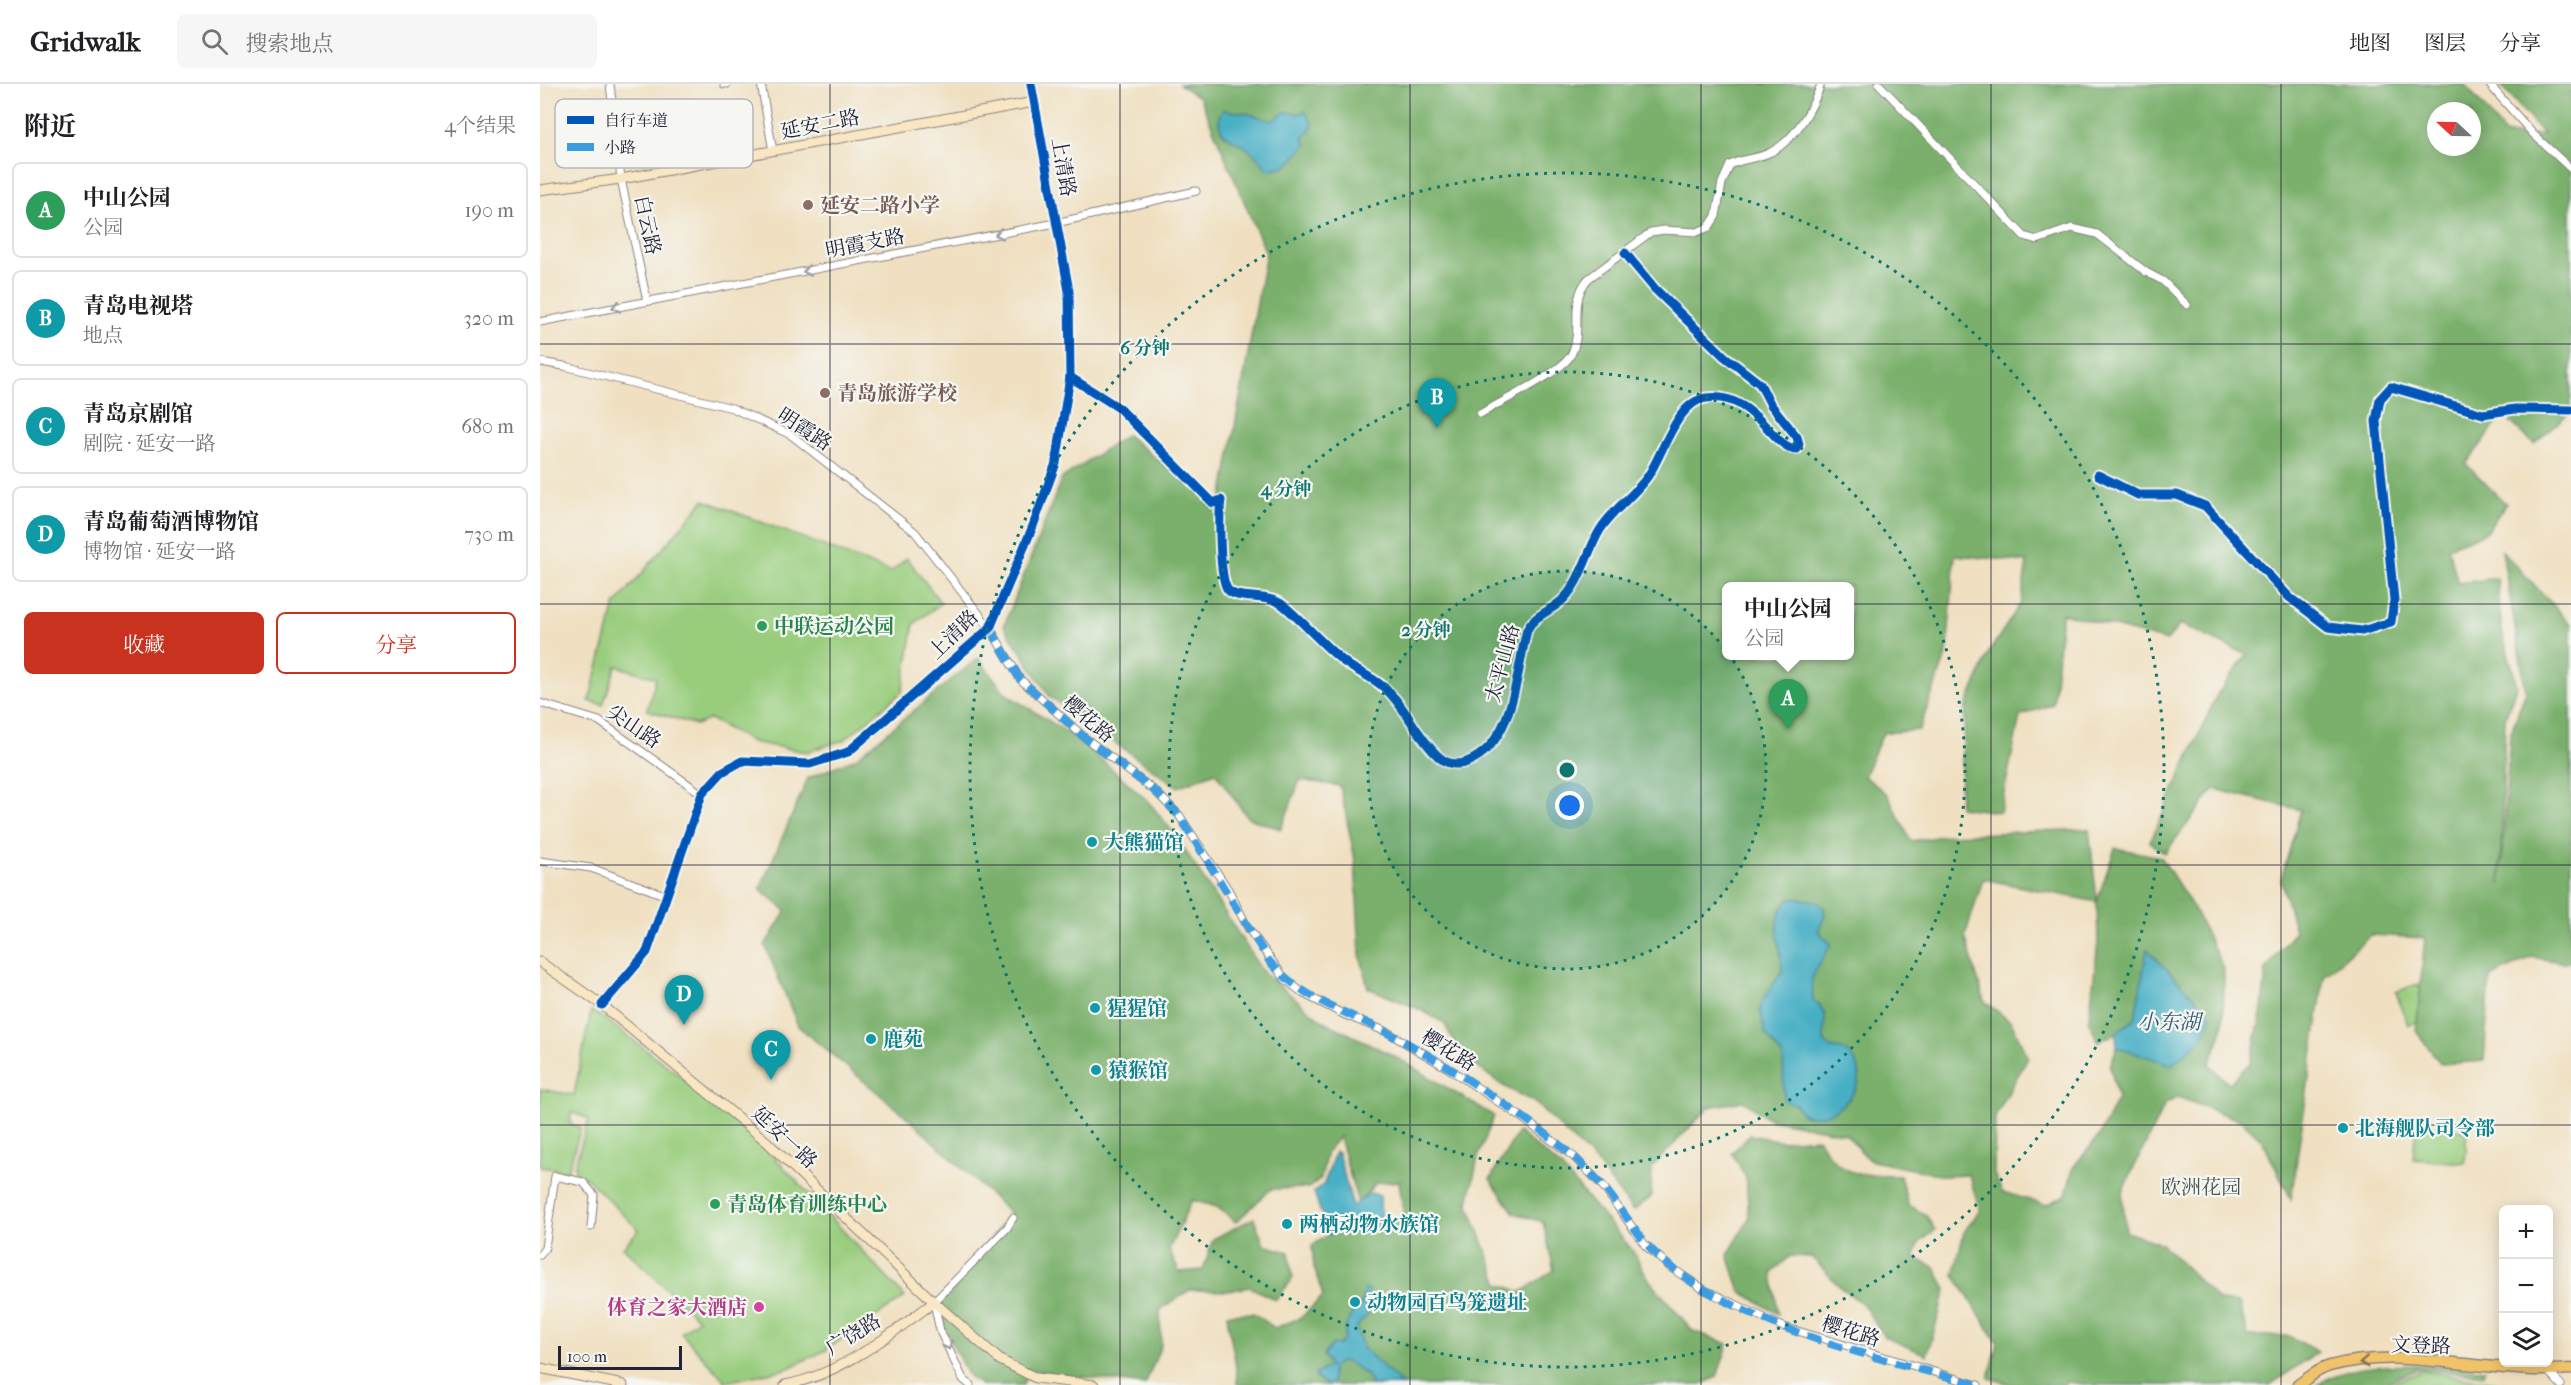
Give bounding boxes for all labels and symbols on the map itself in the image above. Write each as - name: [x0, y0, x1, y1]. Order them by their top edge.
- legend: [555, 99, 753, 168]
- north arrow: [2427, 102, 2481, 156]
- street label: 延安二路: [779, 106, 862, 143]
- text: 自行车道: [604, 111, 668, 130]
- street label: 上清路: [1047, 136, 1080, 199]
- text: 小路: [604, 138, 636, 157]
- street label: 白云路: [630, 193, 665, 257]
- place label: 延安二路小学: [820, 194, 940, 217]
- marker: 延安二路小学: [801, 198, 815, 212]
- street label: 明霞支路: [824, 225, 907, 262]
- one-way arrow: [994, 227, 1004, 240]
- one-way arrow: [803, 264, 813, 277]
- one-way arrow: [611, 300, 621, 313]
- text: 6 分钟: [1120, 338, 1170, 359]
- pin: B: [1418, 378, 1456, 428]
- place label: 青岛旅游学校: [837, 382, 957, 405]
- marker: 青岛旅游学校: [818, 386, 832, 400]
- street label: 明霞路: [773, 403, 836, 455]
- text: 4 分钟: [1260, 479, 1311, 500]
- street label: 上清路: [924, 605, 983, 663]
- place label: 中联运动公园: [774, 615, 894, 638]
- marker: 中联运动公园: [755, 619, 769, 633]
- text: 2 分钟: [1401, 620, 1451, 641]
- street label: 太平山路: [1481, 622, 1524, 705]
- pin: A: [1768, 680, 1808, 729]
- street label: 樱花路: [1058, 691, 1119, 747]
- street label: 尖山路: [602, 700, 665, 753]
- centre of rings: [1557, 760, 1577, 780]
- your location: [1555, 791, 1584, 820]
- place label: 大熊猫馆: [1104, 831, 1184, 854]
- marker: 大熊猫馆: [1085, 835, 1099, 849]
- pin: D: [664, 976, 704, 1025]
- place label: 猩猩馆: [1107, 997, 1167, 1020]
- marker: 猩猩馆: [1088, 1001, 1102, 1015]
- water label: 小东湖: [2138, 1010, 2204, 1034]
- street label: 樱花路: [1417, 1025, 1480, 1076]
- place label: 鹿苑: [883, 1028, 923, 1051]
- pin: C: [752, 1030, 790, 1080]
- marker: 鹿苑: [864, 1032, 878, 1046]
- place label: 猿猴馆: [1108, 1059, 1168, 1082]
- marker: 猿猴馆: [1089, 1063, 1103, 1077]
- street label: 延安一路: [748, 1102, 822, 1173]
- place label: 北海舰队司令部: [2355, 1117, 2495, 1140]
- marker: 北海舰队司令部: [2336, 1121, 2350, 1135]
- park label: 欧洲花园: [2161, 1176, 2241, 1199]
- place label: 青岛体育训练中心: [727, 1193, 887, 1216]
- marker: 青岛体育训练中心: [708, 1197, 722, 1211]
- place label: 两栖动物水族馆: [1299, 1213, 1439, 1236]
- marker: 两栖动物水族馆: [1280, 1217, 1294, 1231]
- place label: 动物园百鸟笼遗址: [1367, 1291, 1527, 1314]
- marker: 动物园百鸟笼遗址: [1348, 1295, 1362, 1309]
- place label: 体育之家大酒店: [607, 1296, 747, 1319]
- marker: 体育之家大酒店: [752, 1300, 766, 1314]
- street label: 广饶路: [822, 1309, 885, 1360]
- street label: 樱花路: [1819, 1312, 1883, 1351]
- street label: 文登路: [2391, 1333, 2451, 1358]
- one-way arrow: [940, 1340, 952, 1351]
- scale bar: [558, 1343, 682, 1370]
- one-way arrow: [2359, 1355, 2368, 1368]

